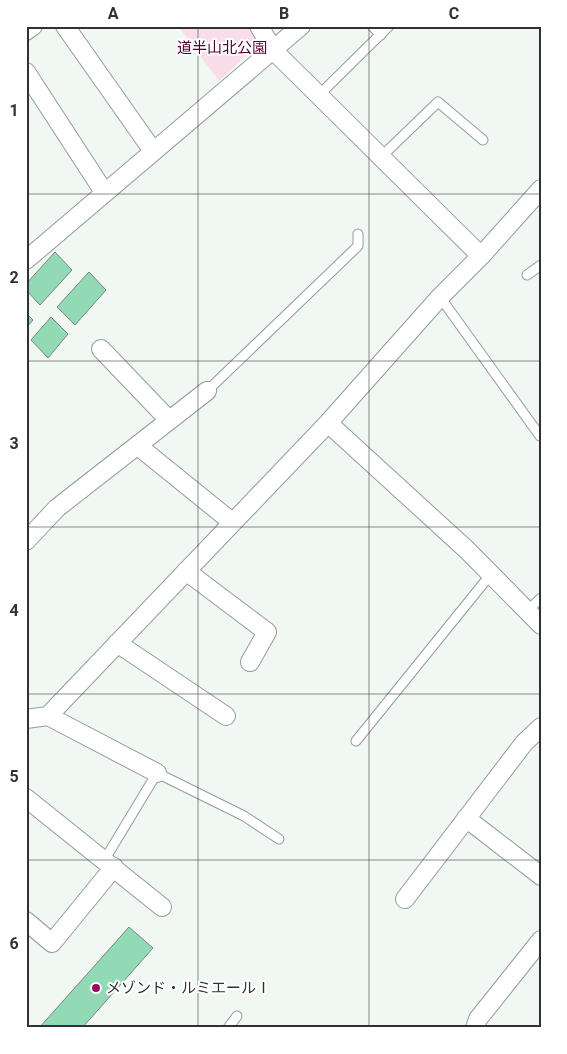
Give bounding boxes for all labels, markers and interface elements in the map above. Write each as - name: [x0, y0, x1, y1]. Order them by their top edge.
- text: A: [108, 4, 119, 23]
- text: B: [279, 4, 289, 23]
- text: C: [449, 4, 459, 23]
- park label: 道半山北公園: [177, 39, 267, 57]
- text: 1: [9, 101, 19, 120]
- text: 2: [9, 268, 19, 287]
- text: 3: [9, 434, 19, 453]
- text: 4: [9, 601, 19, 620]
- text: 5: [9, 767, 19, 786]
- text: 6: [9, 934, 19, 953]
- place label: メゾンド・ルミエールⅠ: [106, 979, 271, 997]
- marker: メゾンド・ルミエールⅠ: [90, 982, 102, 994]

